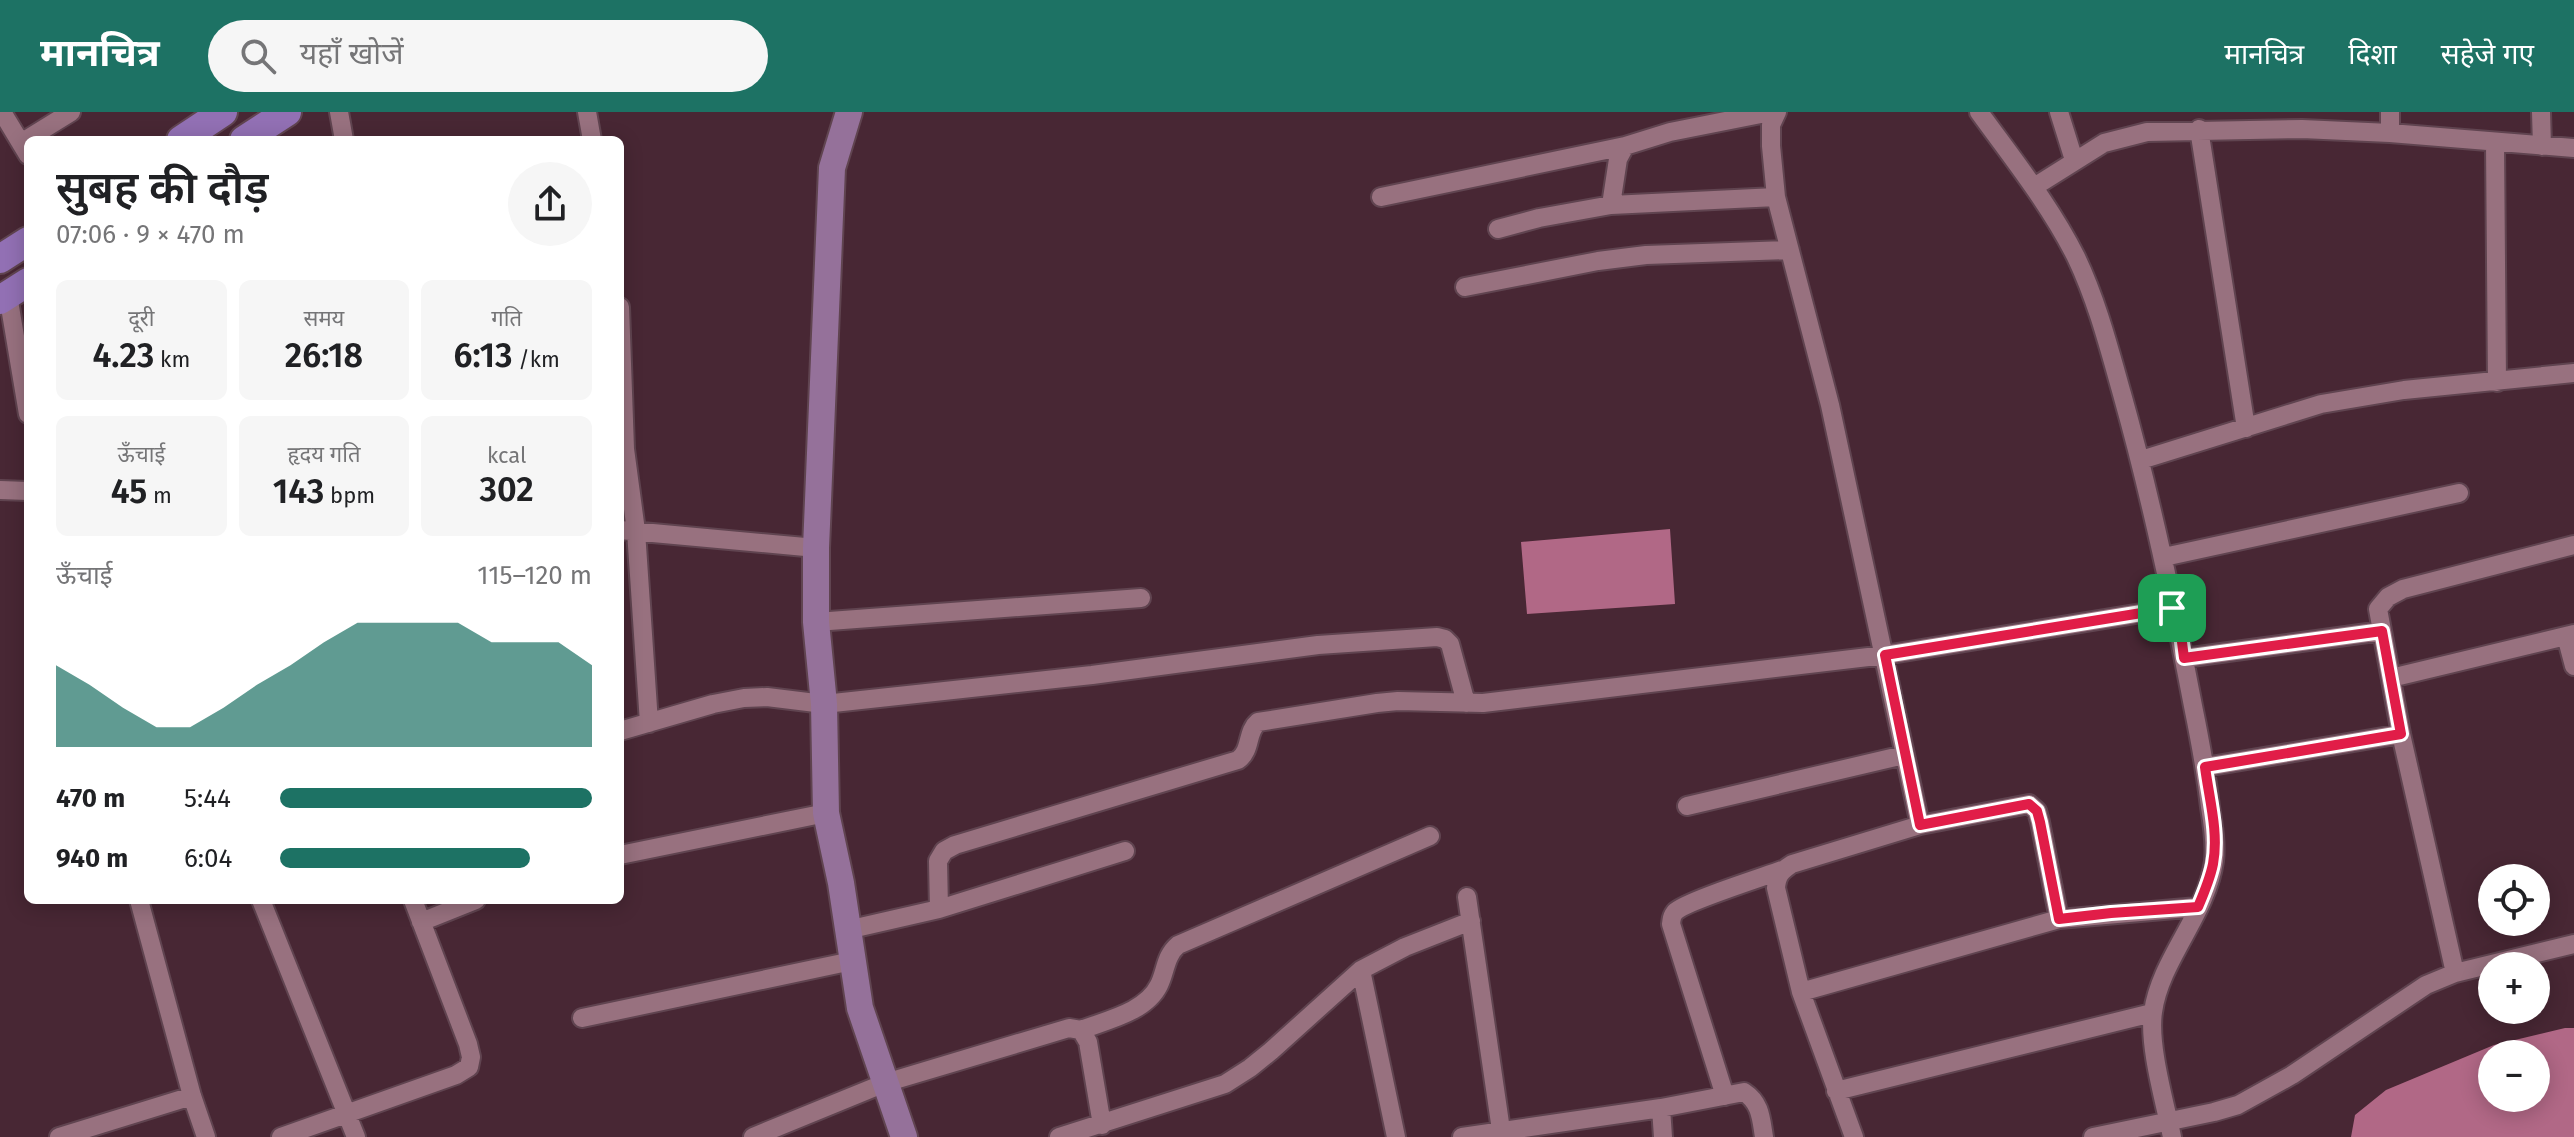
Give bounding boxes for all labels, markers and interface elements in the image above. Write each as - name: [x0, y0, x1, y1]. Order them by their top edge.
- search box: [208, 20, 768, 92]
- text: मानचित्र: [40, 30, 160, 76]
- icon: search: [236, 34, 280, 78]
- text: यहाँ खोजें: [300, 36, 403, 72]
- text: मानचित्र: [2224, 38, 2304, 71]
- text: दिशा: [2348, 38, 2397, 71]
- text: सहेजे गए: [2441, 38, 2534, 71]
- text: सुबह की दौड़: [56, 162, 269, 215]
- button: share: [508, 162, 592, 246]
- text: 07:06 · 9 × 470 m: [56, 219, 245, 250]
- text: दूरी: [128, 305, 155, 332]
- text: समय: [304, 305, 344, 332]
- text: गति: [491, 305, 522, 332]
- text: 4.23: [92, 335, 154, 376]
- text: 26:18: [285, 335, 363, 376]
- text: 6:13: [454, 335, 512, 376]
- text: km: [154, 346, 190, 373]
- text: /km: [512, 346, 560, 373]
- text: ऊँचाई: [117, 441, 165, 468]
- text: हृदय गति: [287, 441, 360, 468]
- text: kcal: [487, 442, 526, 469]
- text: 302: [480, 469, 534, 510]
- text: 45: [111, 471, 147, 512]
- text: 143: [273, 471, 324, 512]
- text: m: [147, 482, 172, 509]
- text: bpm: [324, 482, 375, 509]
- text: ऊँचाई: [56, 560, 112, 591]
- text: 115–120 m: [477, 560, 592, 591]
- pin: [2138, 574, 2206, 642]
- icon: arrive: [2150, 586, 2194, 630]
- text: 470 m: [56, 783, 125, 814]
- text: 5:44: [184, 783, 231, 814]
- text: 940 m: [56, 843, 128, 874]
- text: 6:04: [184, 843, 232, 874]
- map controls: [2478, 864, 2550, 1112]
- button: locate: [2478, 864, 2550, 936]
- button: +: [2478, 952, 2550, 1024]
- button: −: [2478, 1040, 2550, 1112]

